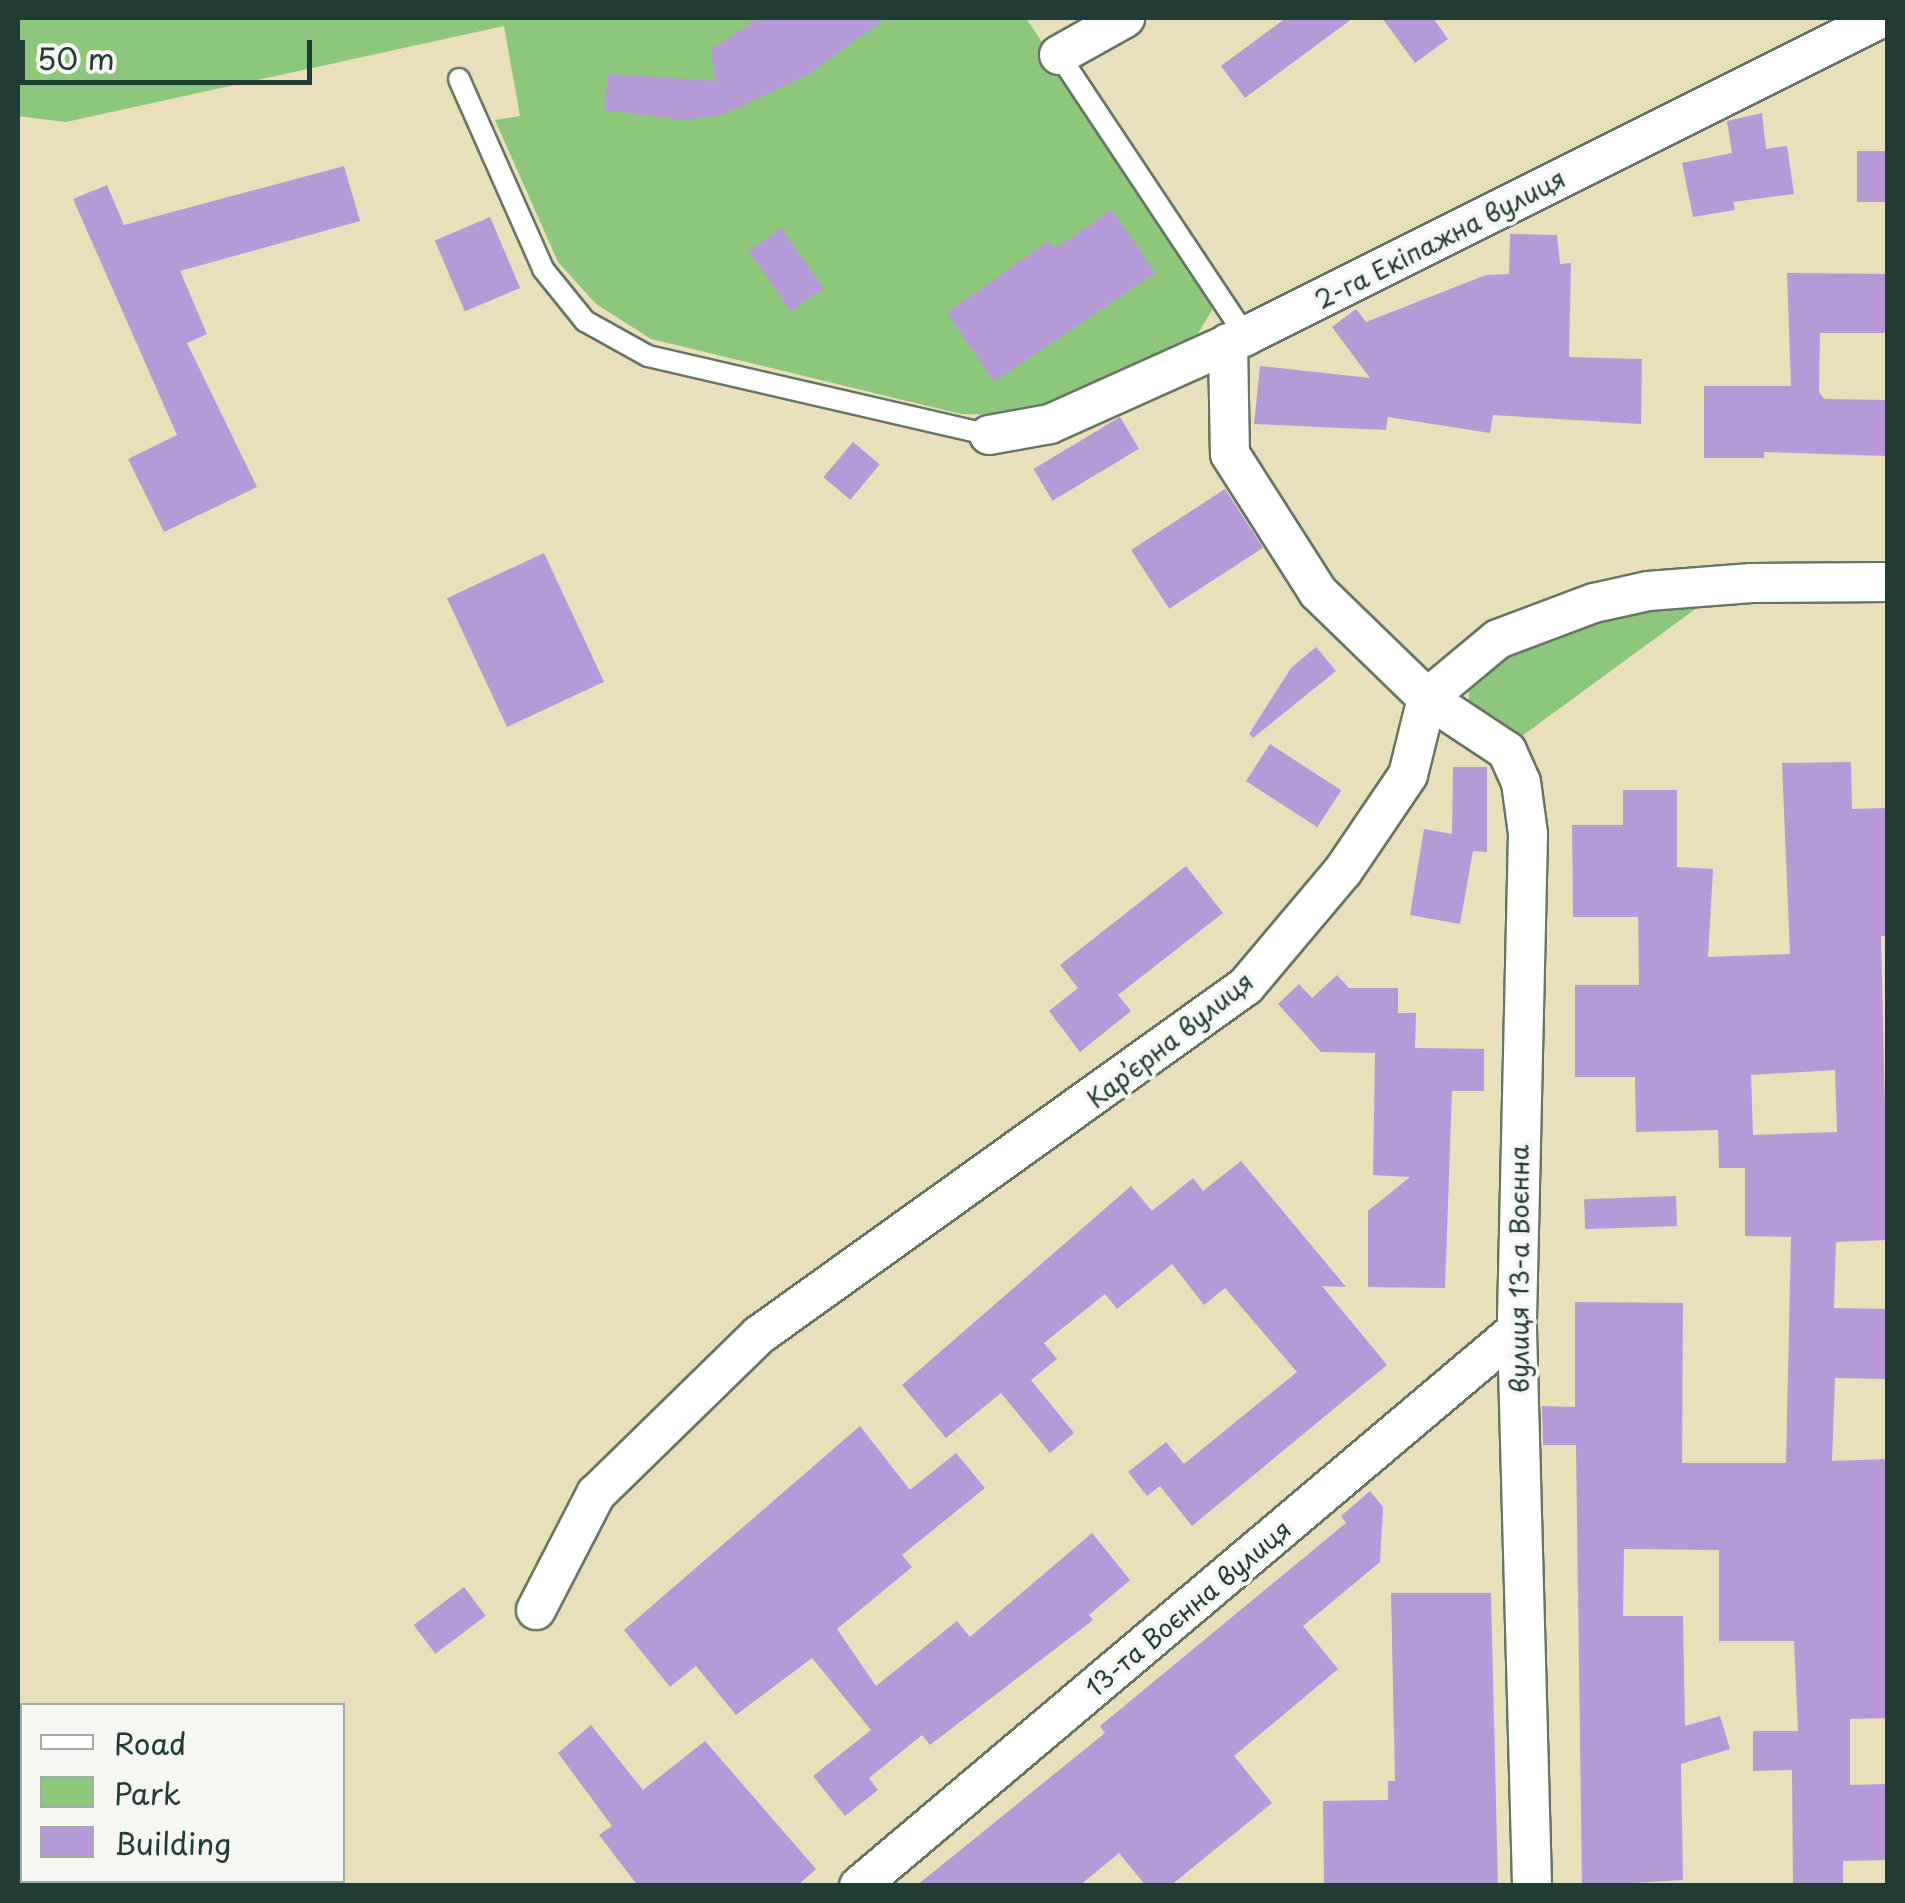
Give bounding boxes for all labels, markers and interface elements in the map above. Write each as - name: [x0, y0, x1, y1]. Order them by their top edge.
- scale bar: [25, 20, 318, 82]
- text: 50 m: [37, 35, 115, 80]
- street label: 2-га Екіпажна вулиця: [1309, 162, 1571, 316]
- street label: Карʼєрна вулиця: [1081, 966, 1259, 1114]
- street label: вулиця 13-а Воєнна: [1504, 1144, 1534, 1394]
- street label: 13-та Воєнна вулиця: [1079, 1513, 1297, 1703]
- legend: [20, 1703, 345, 1883]
- text: Road: [114, 1720, 187, 1765]
- text: Park: [114, 1770, 181, 1815]
- text: Building: [114, 1820, 231, 1865]

